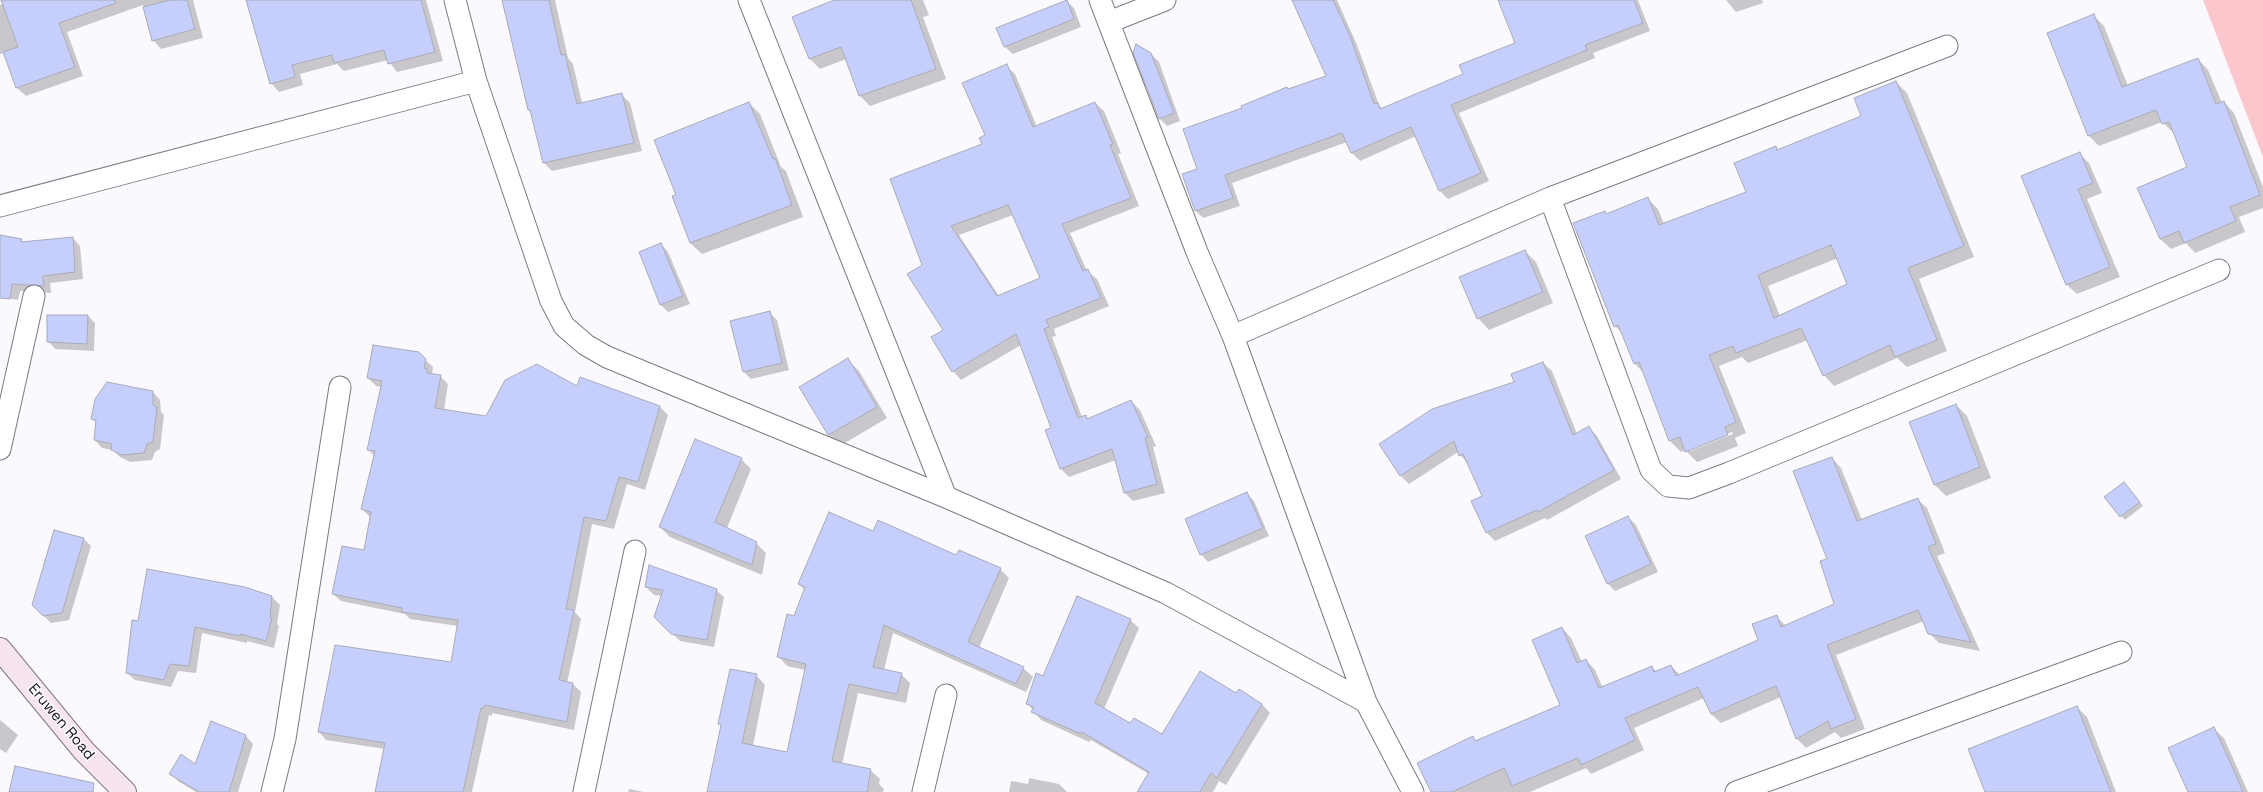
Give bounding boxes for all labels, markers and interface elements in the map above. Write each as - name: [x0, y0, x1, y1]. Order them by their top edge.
- street label: Eruwen Road: [24, 680, 98, 764]

